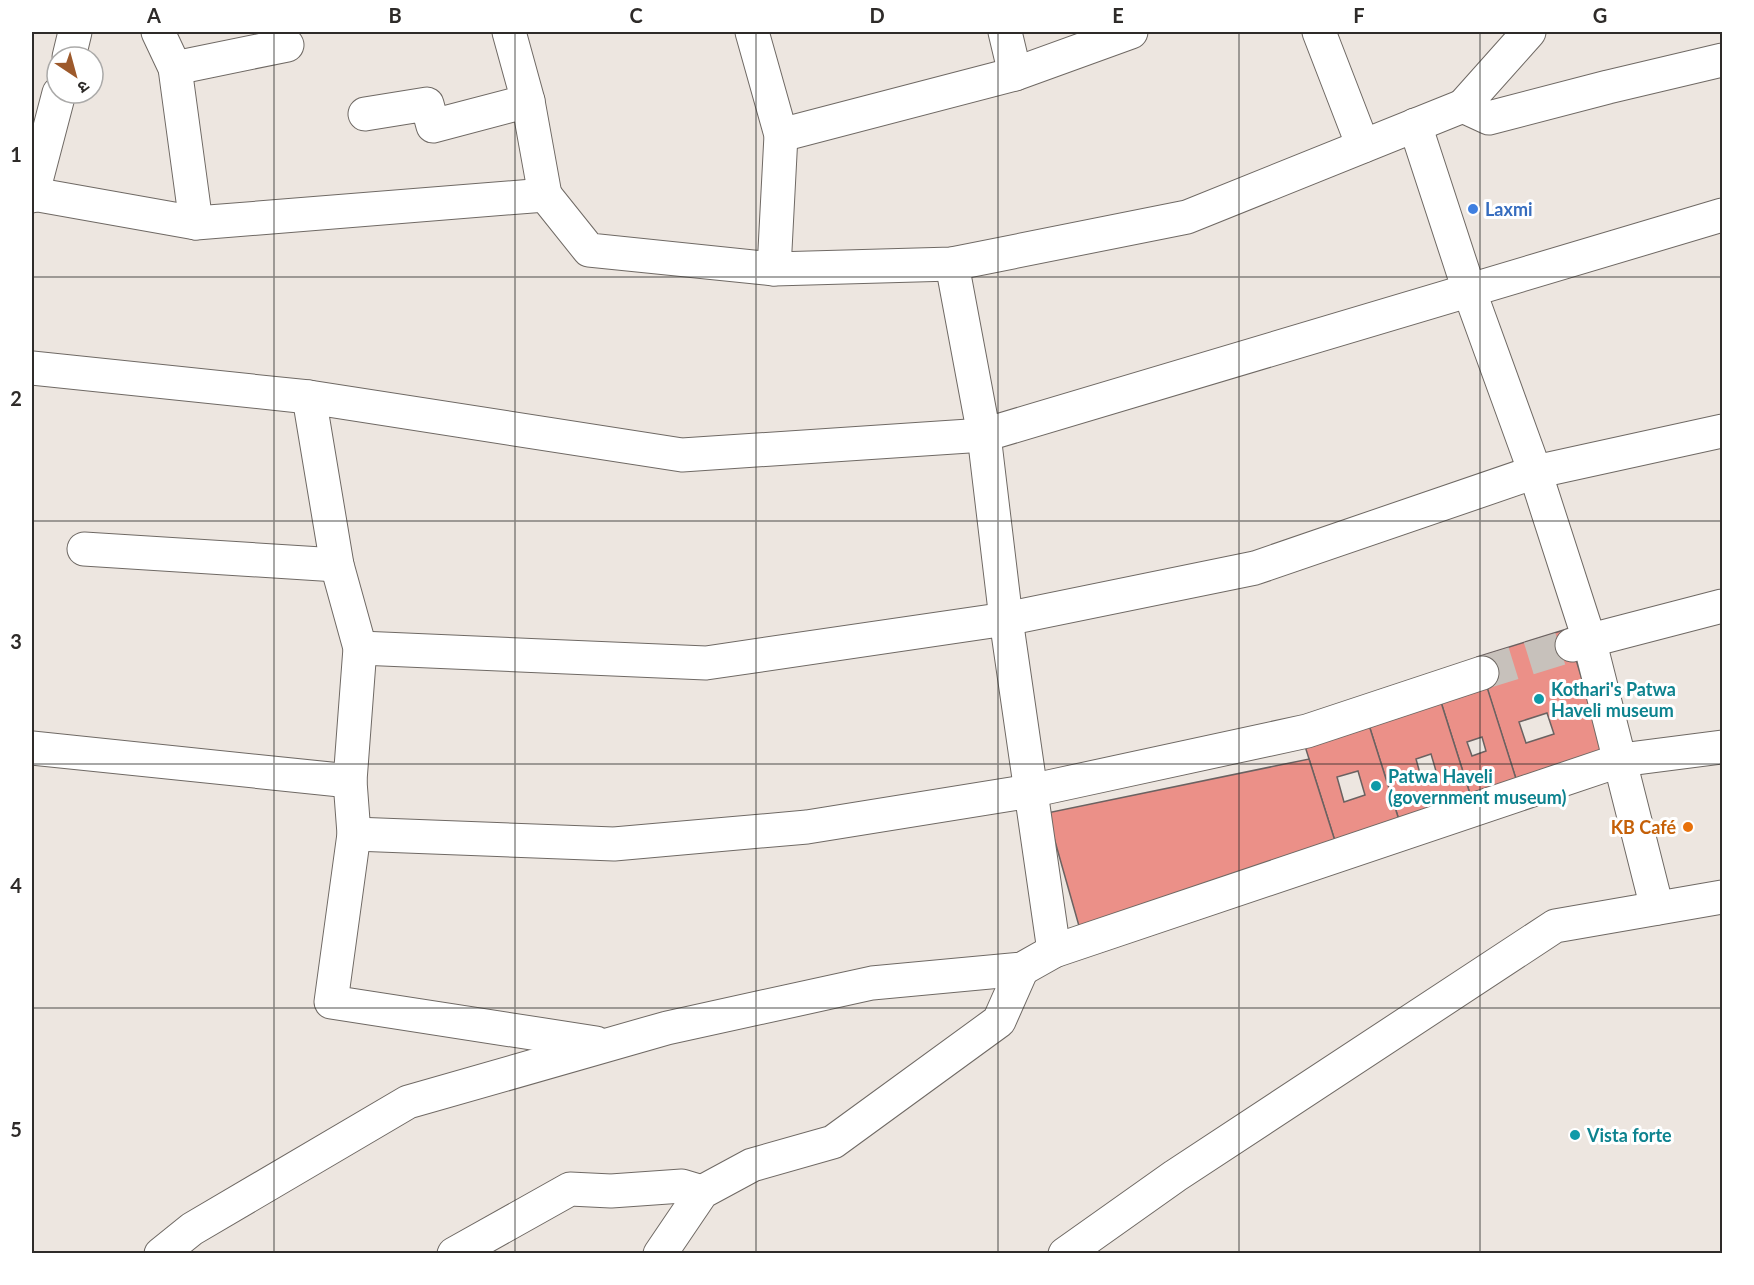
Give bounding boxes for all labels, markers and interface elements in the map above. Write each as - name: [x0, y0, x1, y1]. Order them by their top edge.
- text: A: [146, 3, 161, 27]
- text: B: [388, 3, 402, 27]
- text: C: [629, 3, 643, 27]
- text: D: [869, 3, 885, 27]
- text: E: [1112, 3, 1124, 27]
- text: F: [1353, 3, 1365, 27]
- text: G: [1593, 3, 1607, 27]
- north arrow: [45, 45, 105, 105]
- text: उ: [74, 77, 93, 98]
- text: 1: [10, 142, 22, 166]
- place label: Laxmi: [1485, 198, 1533, 220]
- marker: Laxmi: [1466, 202, 1480, 216]
- text: 2: [10, 386, 22, 410]
- text: 3: [10, 629, 22, 653]
- place label: Kothari's Patwa Haveli museum: [1551, 678, 1676, 721]
- marker: Kothari's Patwa Haveli museum: [1532, 692, 1546, 706]
- place label: Patwa Haveli (government museum): [1388, 765, 1566, 808]
- marker: Patwa Haveli (government museum): [1369, 779, 1383, 793]
- place label: KB Café: [1611, 816, 1676, 838]
- marker: KB Café: [1681, 820, 1695, 834]
- text: 4: [10, 873, 22, 897]
- text: 5: [10, 1117, 22, 1141]
- place label: Vista forte: [1586, 1124, 1672, 1146]
- marker: Vista forte: [1568, 1128, 1582, 1142]

